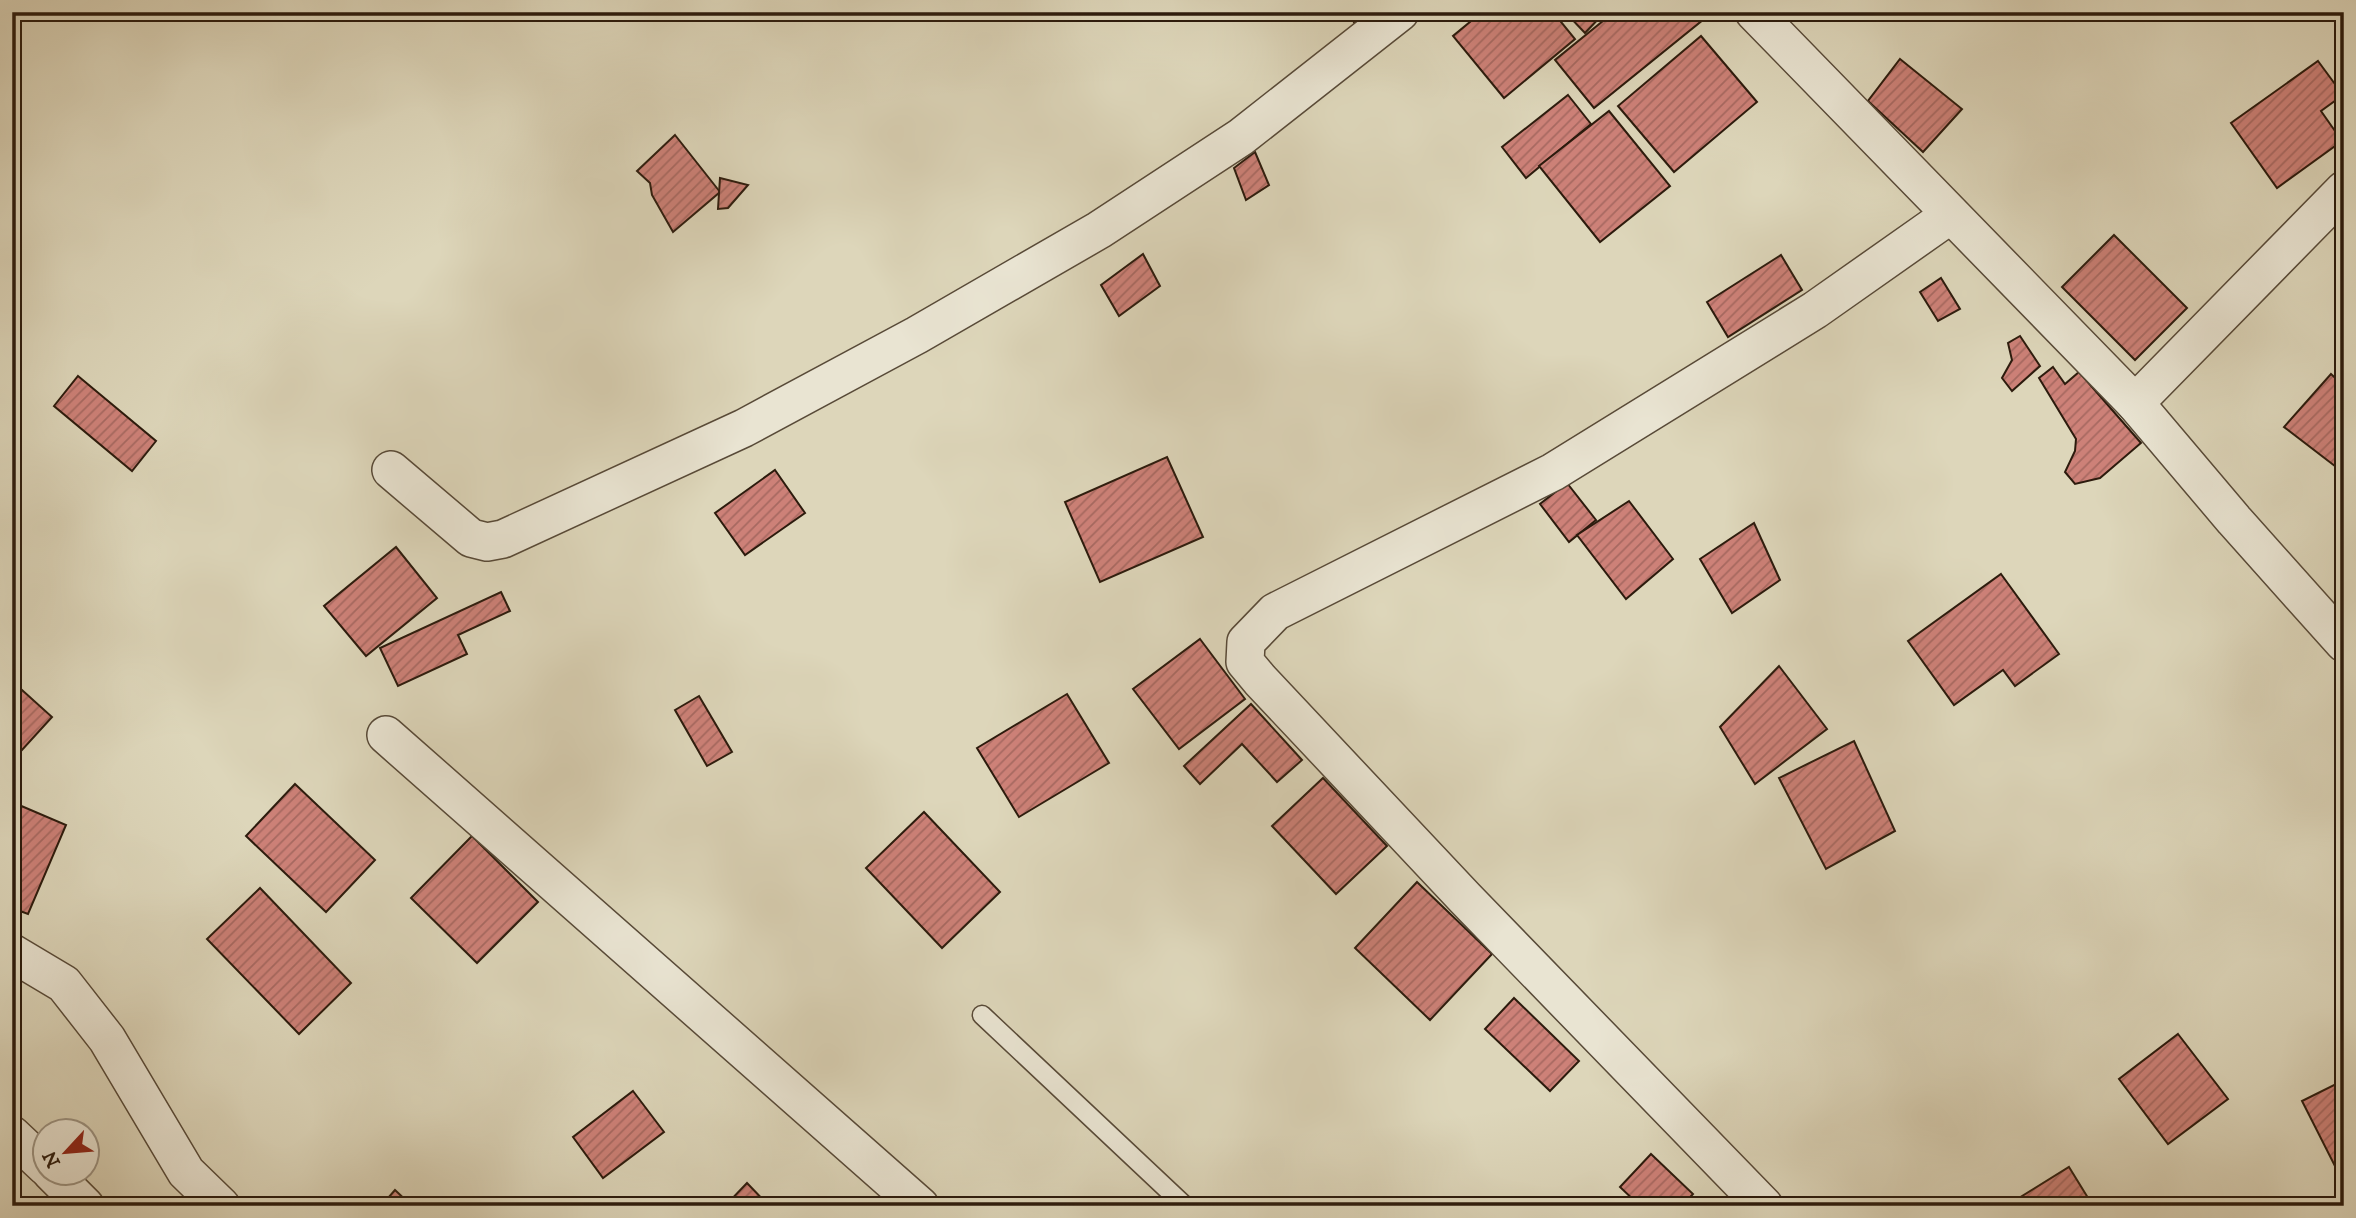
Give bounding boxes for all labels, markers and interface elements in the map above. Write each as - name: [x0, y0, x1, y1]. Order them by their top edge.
- north arrow: [32, 1116, 102, 1186]
- text: N: [38, 1146, 66, 1171]

